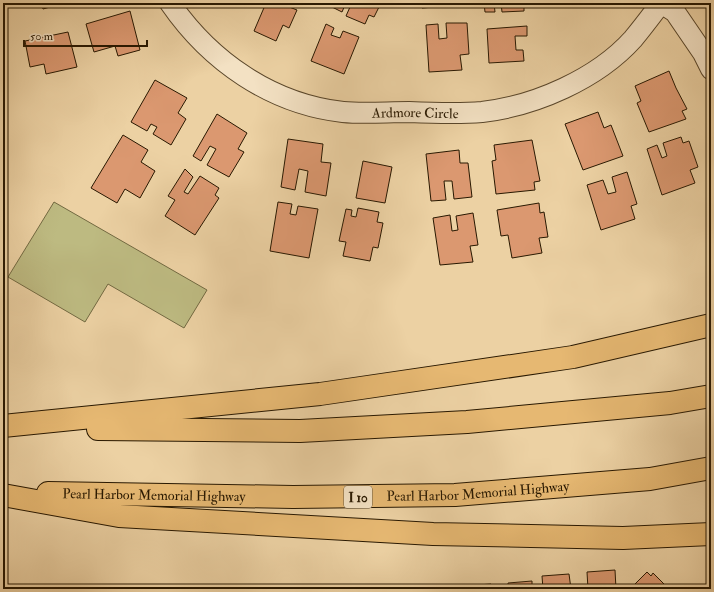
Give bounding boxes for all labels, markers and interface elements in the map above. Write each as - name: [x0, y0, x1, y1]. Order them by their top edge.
- scale bar: [24, 22, 147, 48]
- text: 50 m: [30, 29, 54, 44]
- street label: Ardmore Circle: [371, 104, 459, 122]
- street label: Pearl Harbor Memorial Highway: [386, 478, 571, 505]
- street label: Pearl Harbor Memorial Highway: [62, 485, 246, 506]
- road number: I 10: [344, 486, 372, 508]

